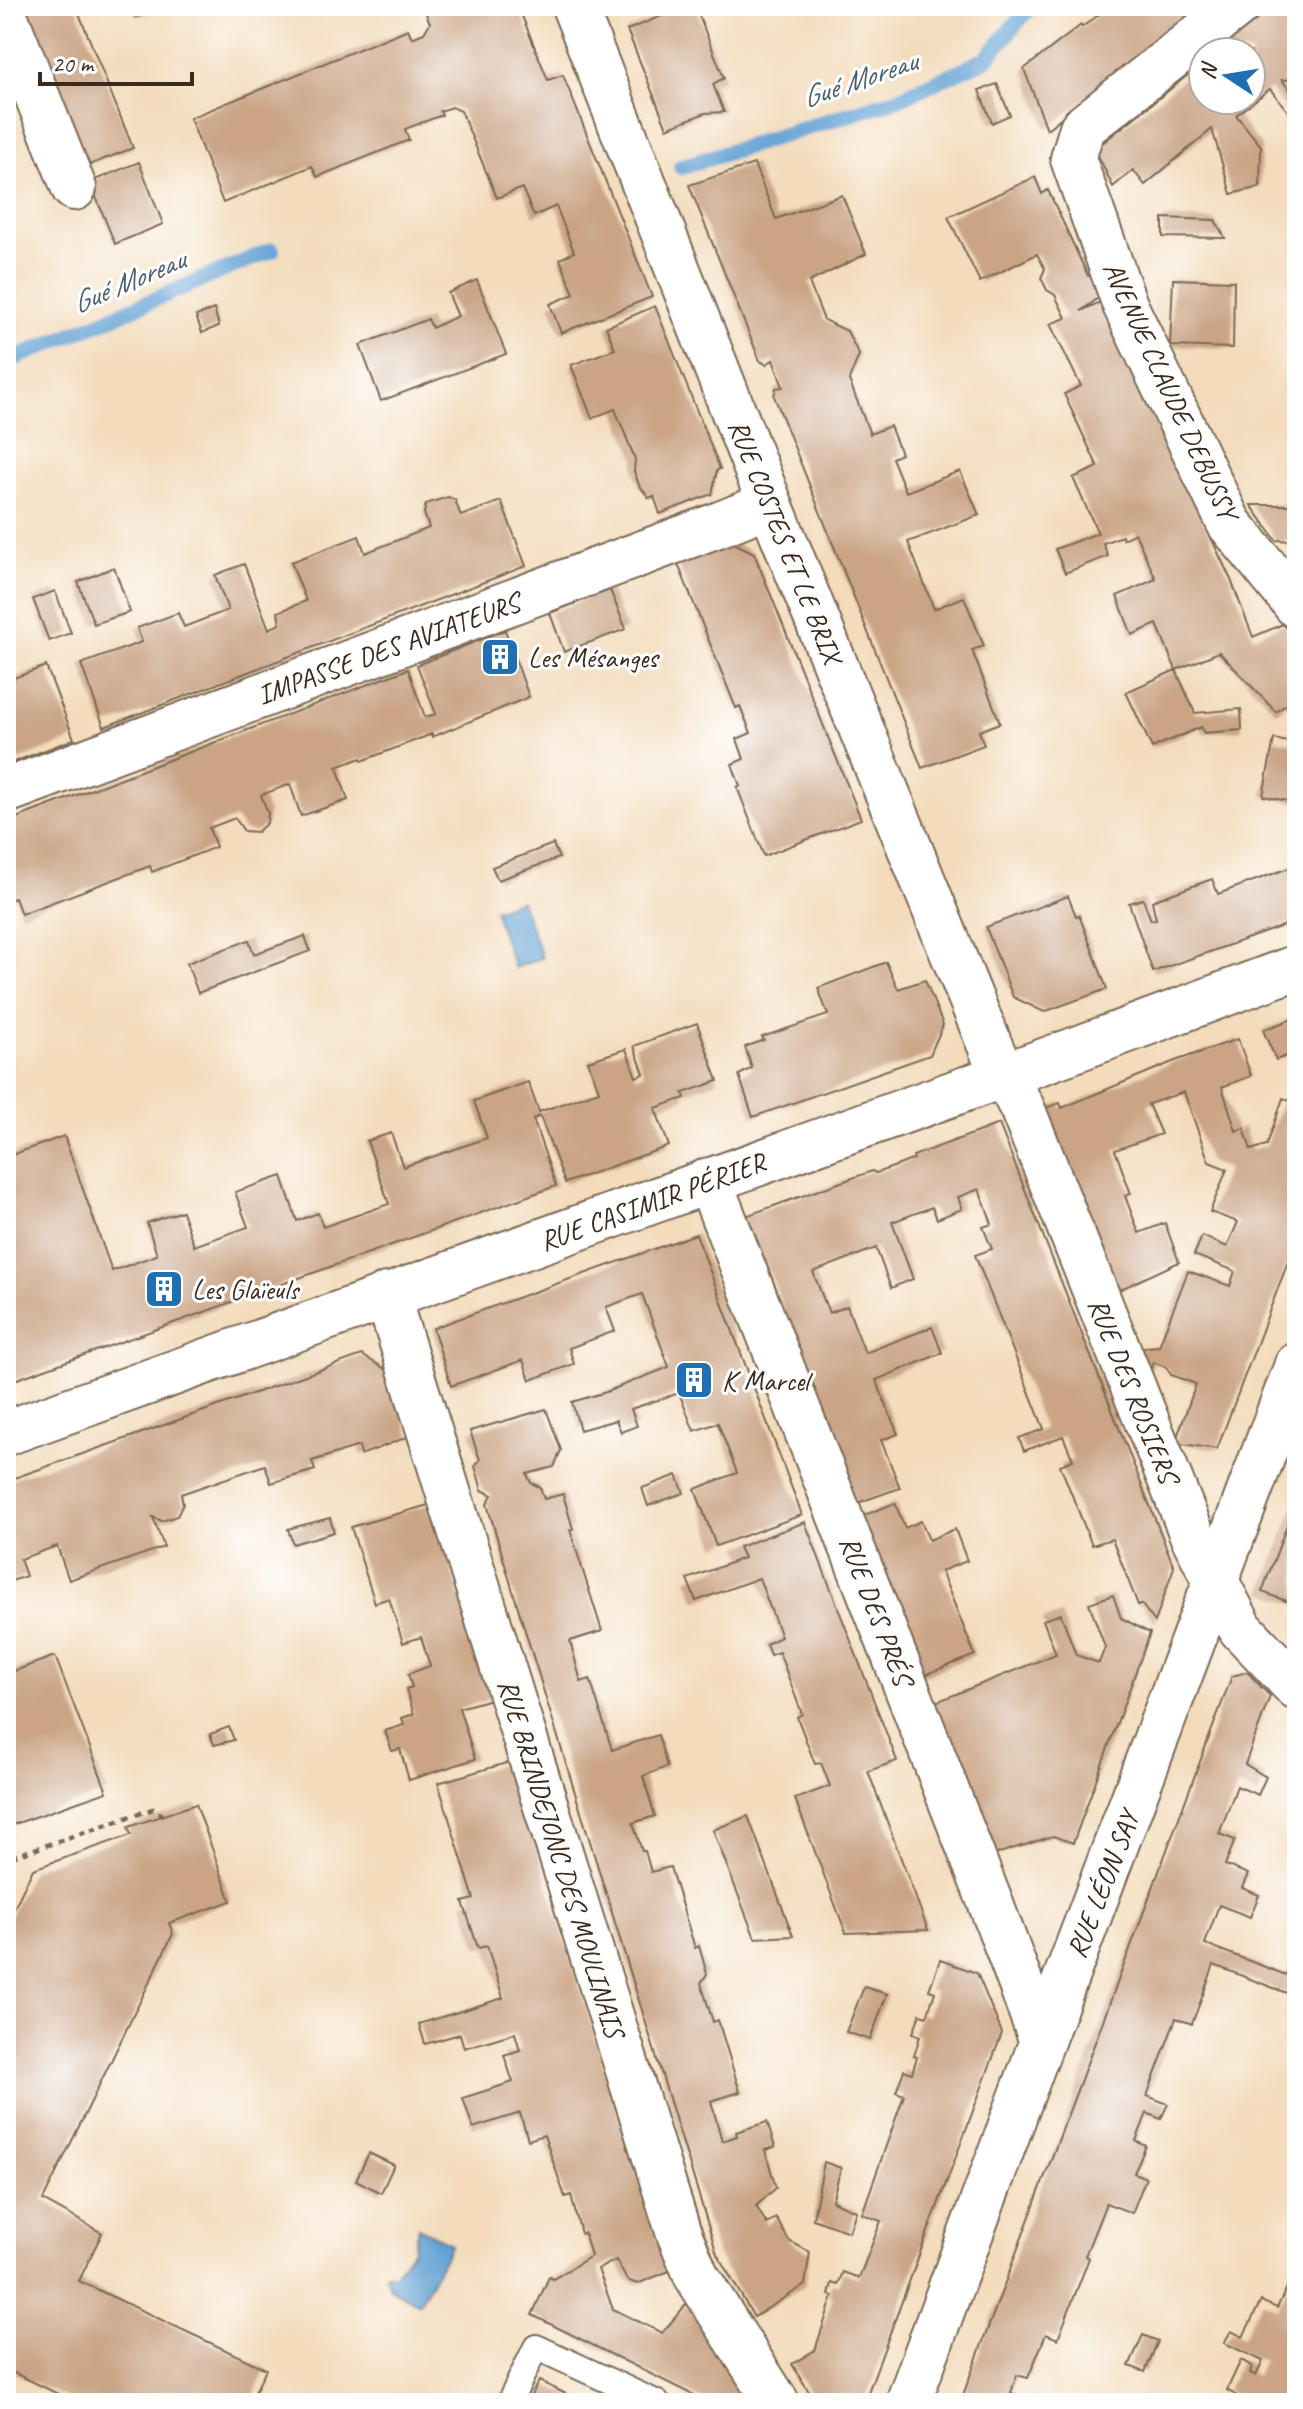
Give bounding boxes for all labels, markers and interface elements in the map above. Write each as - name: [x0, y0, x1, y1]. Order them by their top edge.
- scale bar: [40, 36, 192, 86]
- north arrow: [1187, 36, 1267, 116]
- water label: Gué Moreau: [797, 40, 926, 116]
- text: 20 m: [52, 49, 95, 79]
- text: N: [1193, 59, 1224, 82]
- water label: Gué Moreau: [66, 238, 195, 322]
- street label: AVENUE CLAUDE DEBUSSY: [1095, 256, 1248, 530]
- street label: RUE COSTES ET LE BRIX: [721, 414, 852, 672]
- street label: IMPASSE DES AVIATEURS: [252, 583, 529, 712]
- building icon: Les Mésanges: [479, 636, 521, 678]
- place label: Les Mésanges: [528, 640, 660, 675]
- street label: RUE CASIMIR PÉRIER: [535, 1143, 772, 1258]
- building icon: Les Glaïeuls: [143, 1268, 185, 1310]
- place label: Les Glaïeuls: [192, 1272, 301, 1307]
- street label: RUE DES ROSIERS: [1081, 1293, 1188, 1493]
- building icon: K Marcel: [673, 1359, 715, 1401]
- place label: K Marcel: [722, 1363, 814, 1398]
- street label: RUE DES PRÉS: [832, 1531, 923, 1695]
- street label: RUE BRINDEJONC DES MOULINAIS: [490, 1675, 634, 2045]
- street label: RUE LÉON SAY: [1058, 1802, 1148, 1962]

